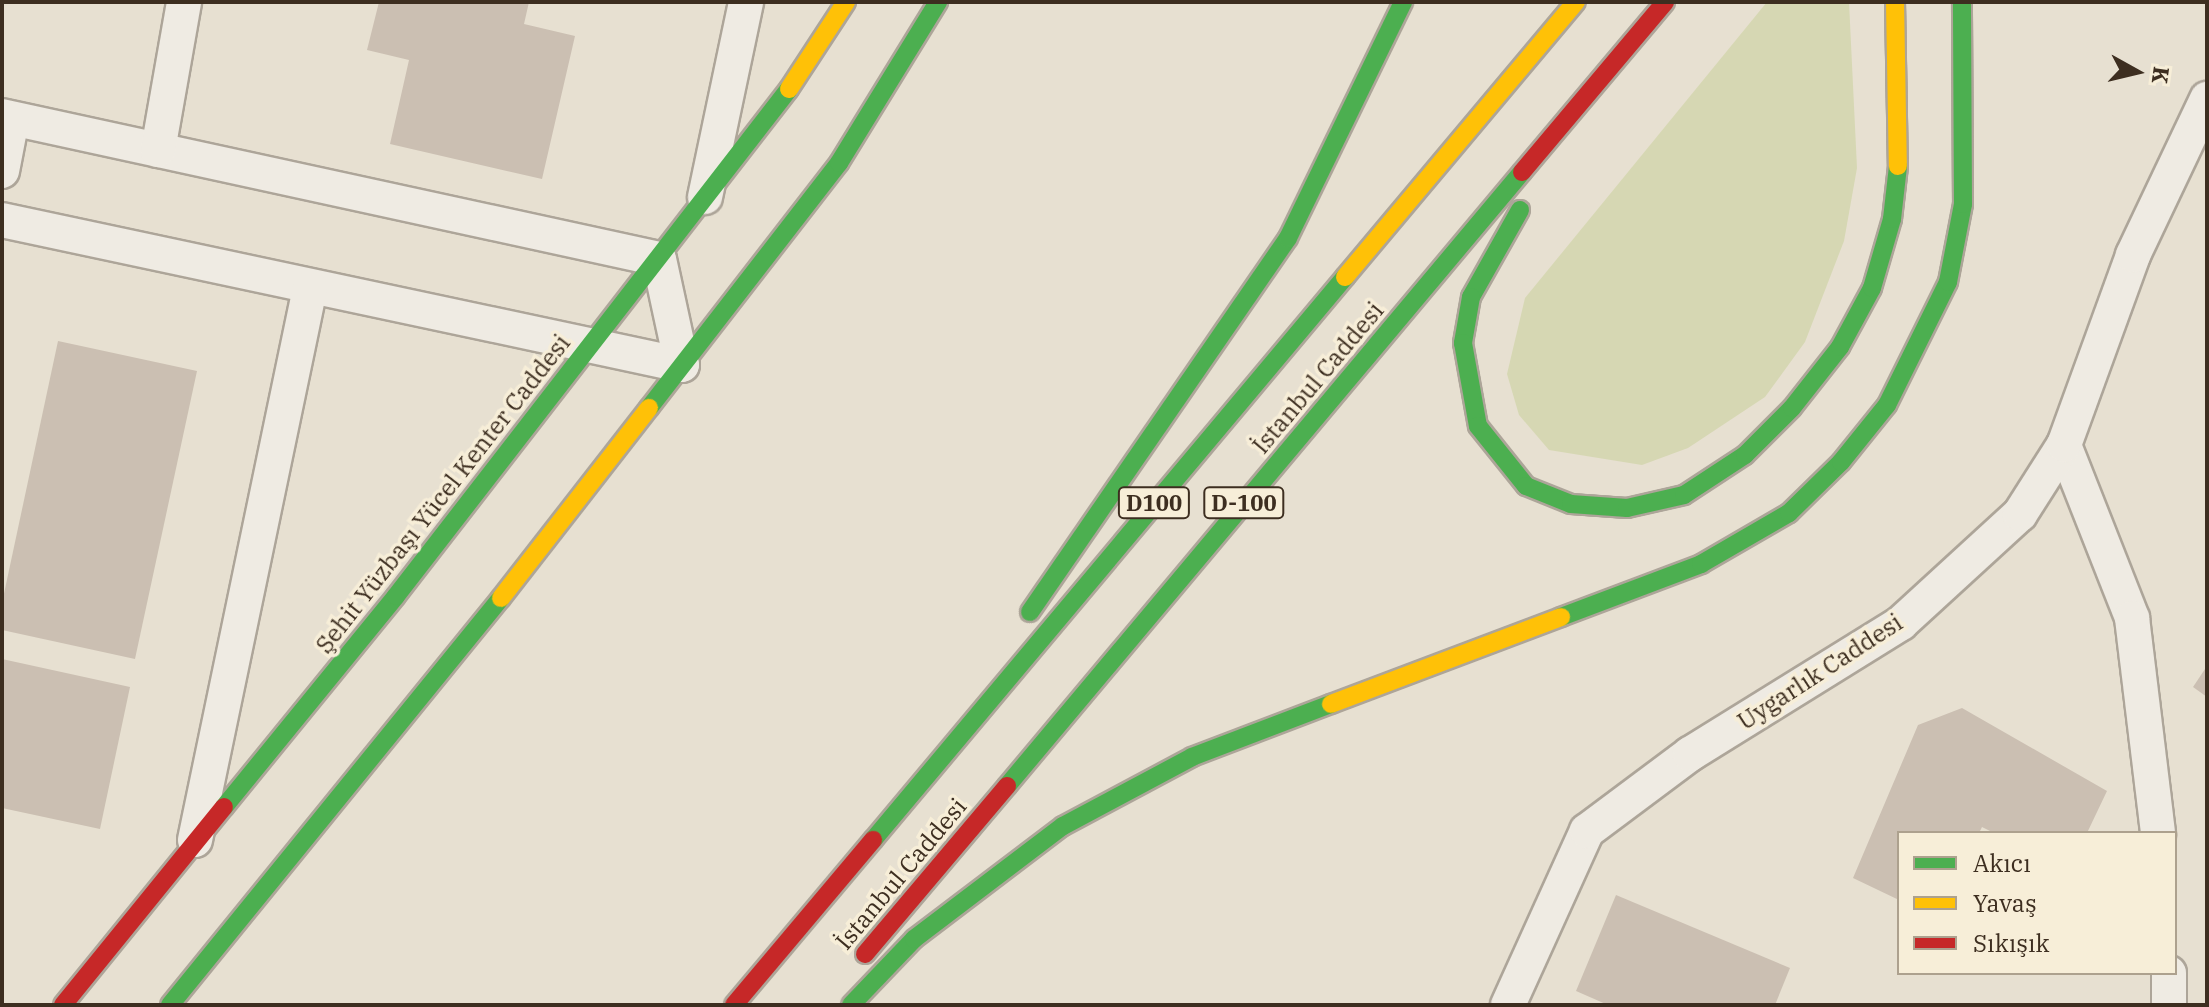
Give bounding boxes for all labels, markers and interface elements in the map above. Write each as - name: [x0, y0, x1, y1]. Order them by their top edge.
- north arrow: [2097, 32, 2177, 112]
- text: K: [2146, 65, 2177, 86]
- street label: İstanbul Caddesi: [1246, 297, 1390, 459]
- street label: Şehit Yüzbaşı Yücel Kenter Caddesi: [310, 329, 576, 659]
- road number: D100: [1116, 485, 1192, 521]
- road number: D-100: [1202, 485, 1286, 521]
- street label: Uygarlık Caddesi: [1732, 608, 1908, 736]
- street label: İstanbul Caddesi: [829, 793, 973, 955]
- legend: [1897, 831, 2177, 975]
- text: Akıcı: [1973, 847, 2031, 879]
- text: Yavaş: [1973, 887, 2037, 919]
- text: Sıkışık: [1973, 927, 2050, 959]

